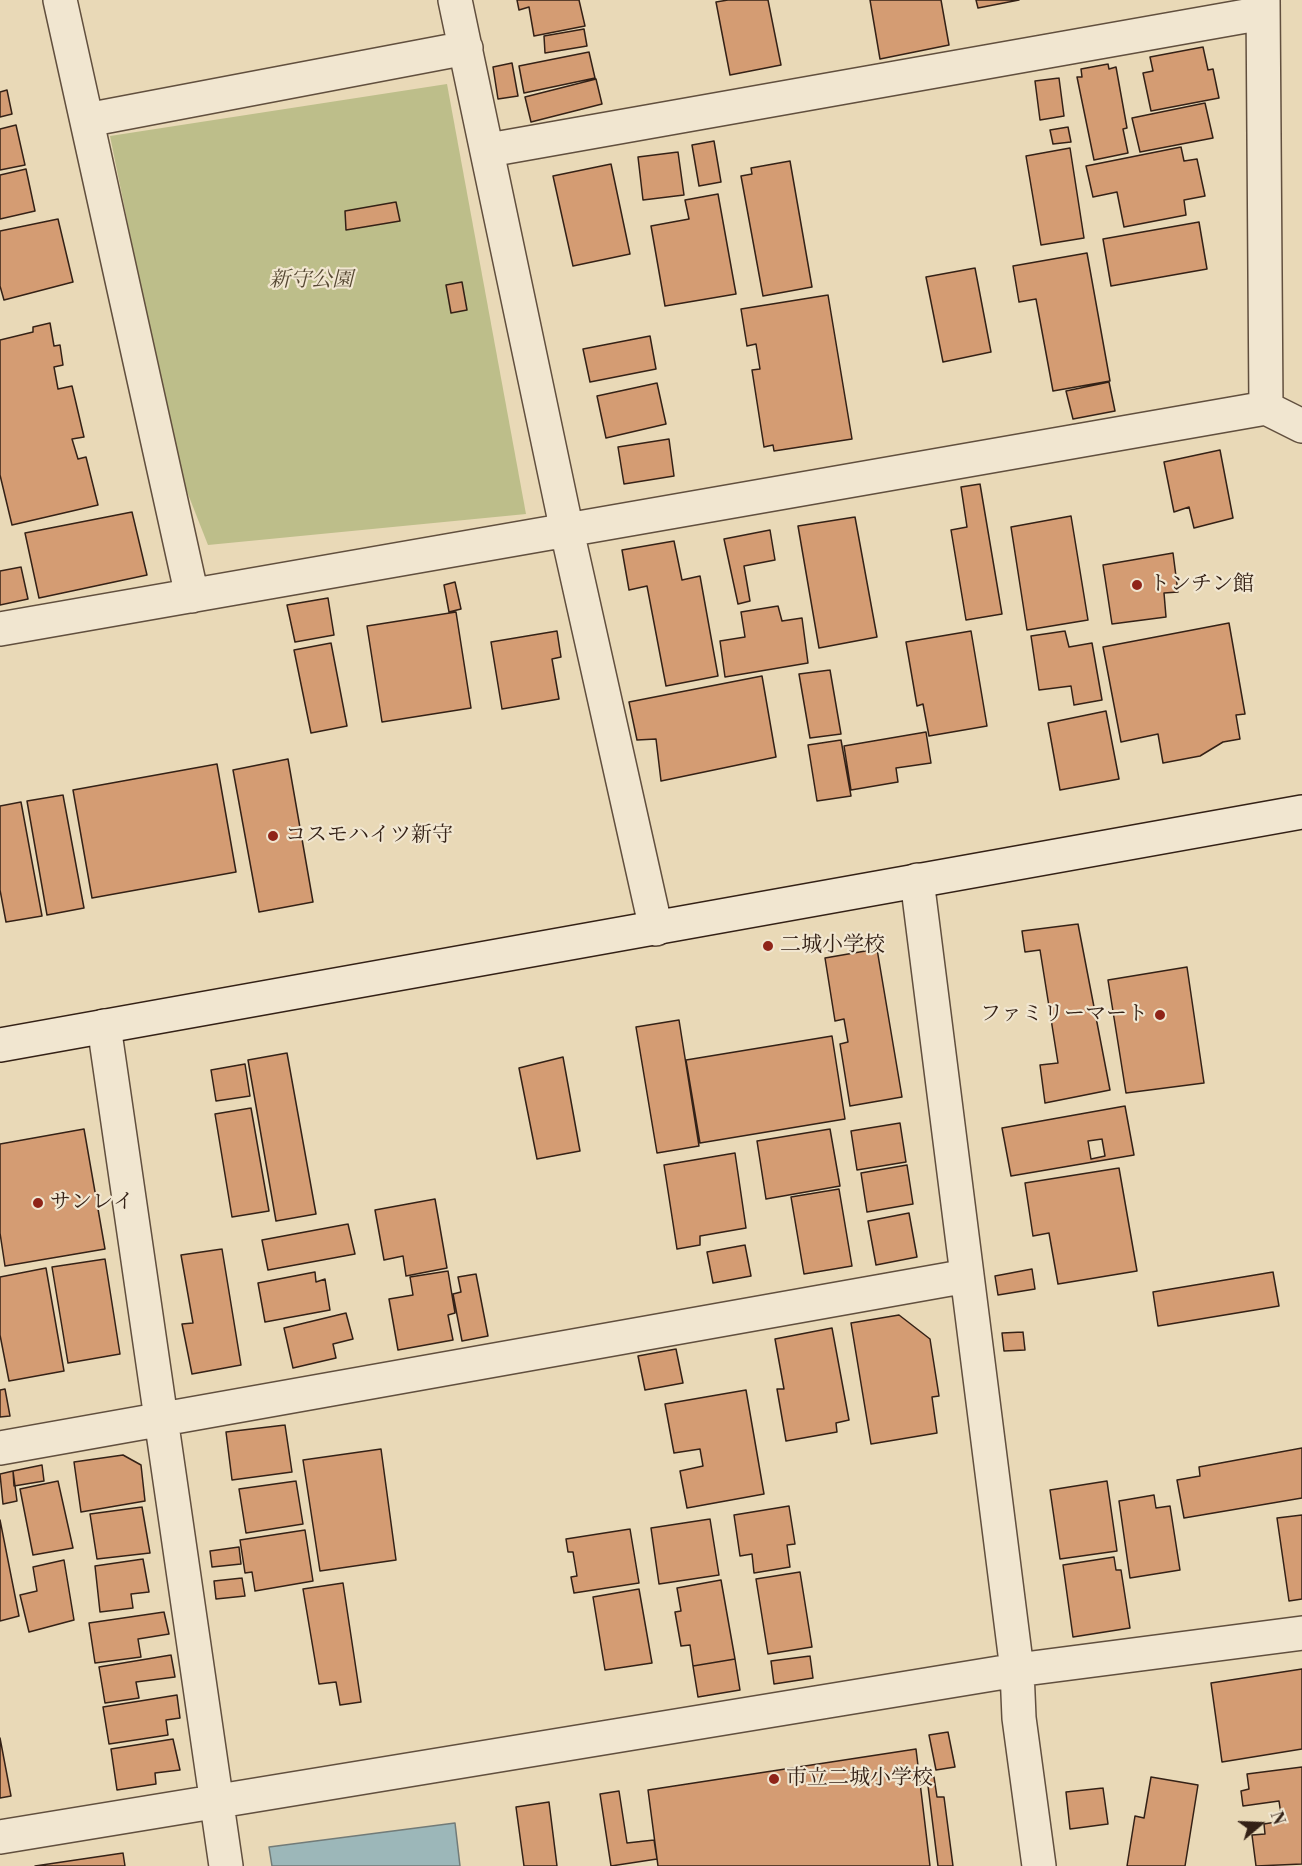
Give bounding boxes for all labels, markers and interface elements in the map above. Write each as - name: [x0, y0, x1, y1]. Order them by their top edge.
- park label: 新守公園: [269, 268, 353, 294]
- place label: トンチン館: [1149, 572, 1254, 598]
- marker: トンチン館: [1130, 578, 1144, 592]
- place label: コスモハイツ新守: [285, 823, 453, 849]
- marker: コスモハイツ新守: [266, 829, 280, 843]
- place label: 二城小学校: [780, 933, 885, 959]
- marker: 二城小学校: [761, 939, 775, 953]
- place label: ファミリーマート: [980, 1002, 1148, 1028]
- marker: ファミリーマート: [1153, 1008, 1167, 1022]
- place label: サンレイ: [50, 1190, 134, 1216]
- marker: サンレイ: [31, 1196, 45, 1210]
- place label: 市立二城小学校: [786, 1766, 933, 1792]
- marker: 市立二城小学校: [767, 1772, 781, 1786]
- north arrow: [1230, 1794, 1290, 1854]
- text: N: [1266, 1809, 1289, 1827]

